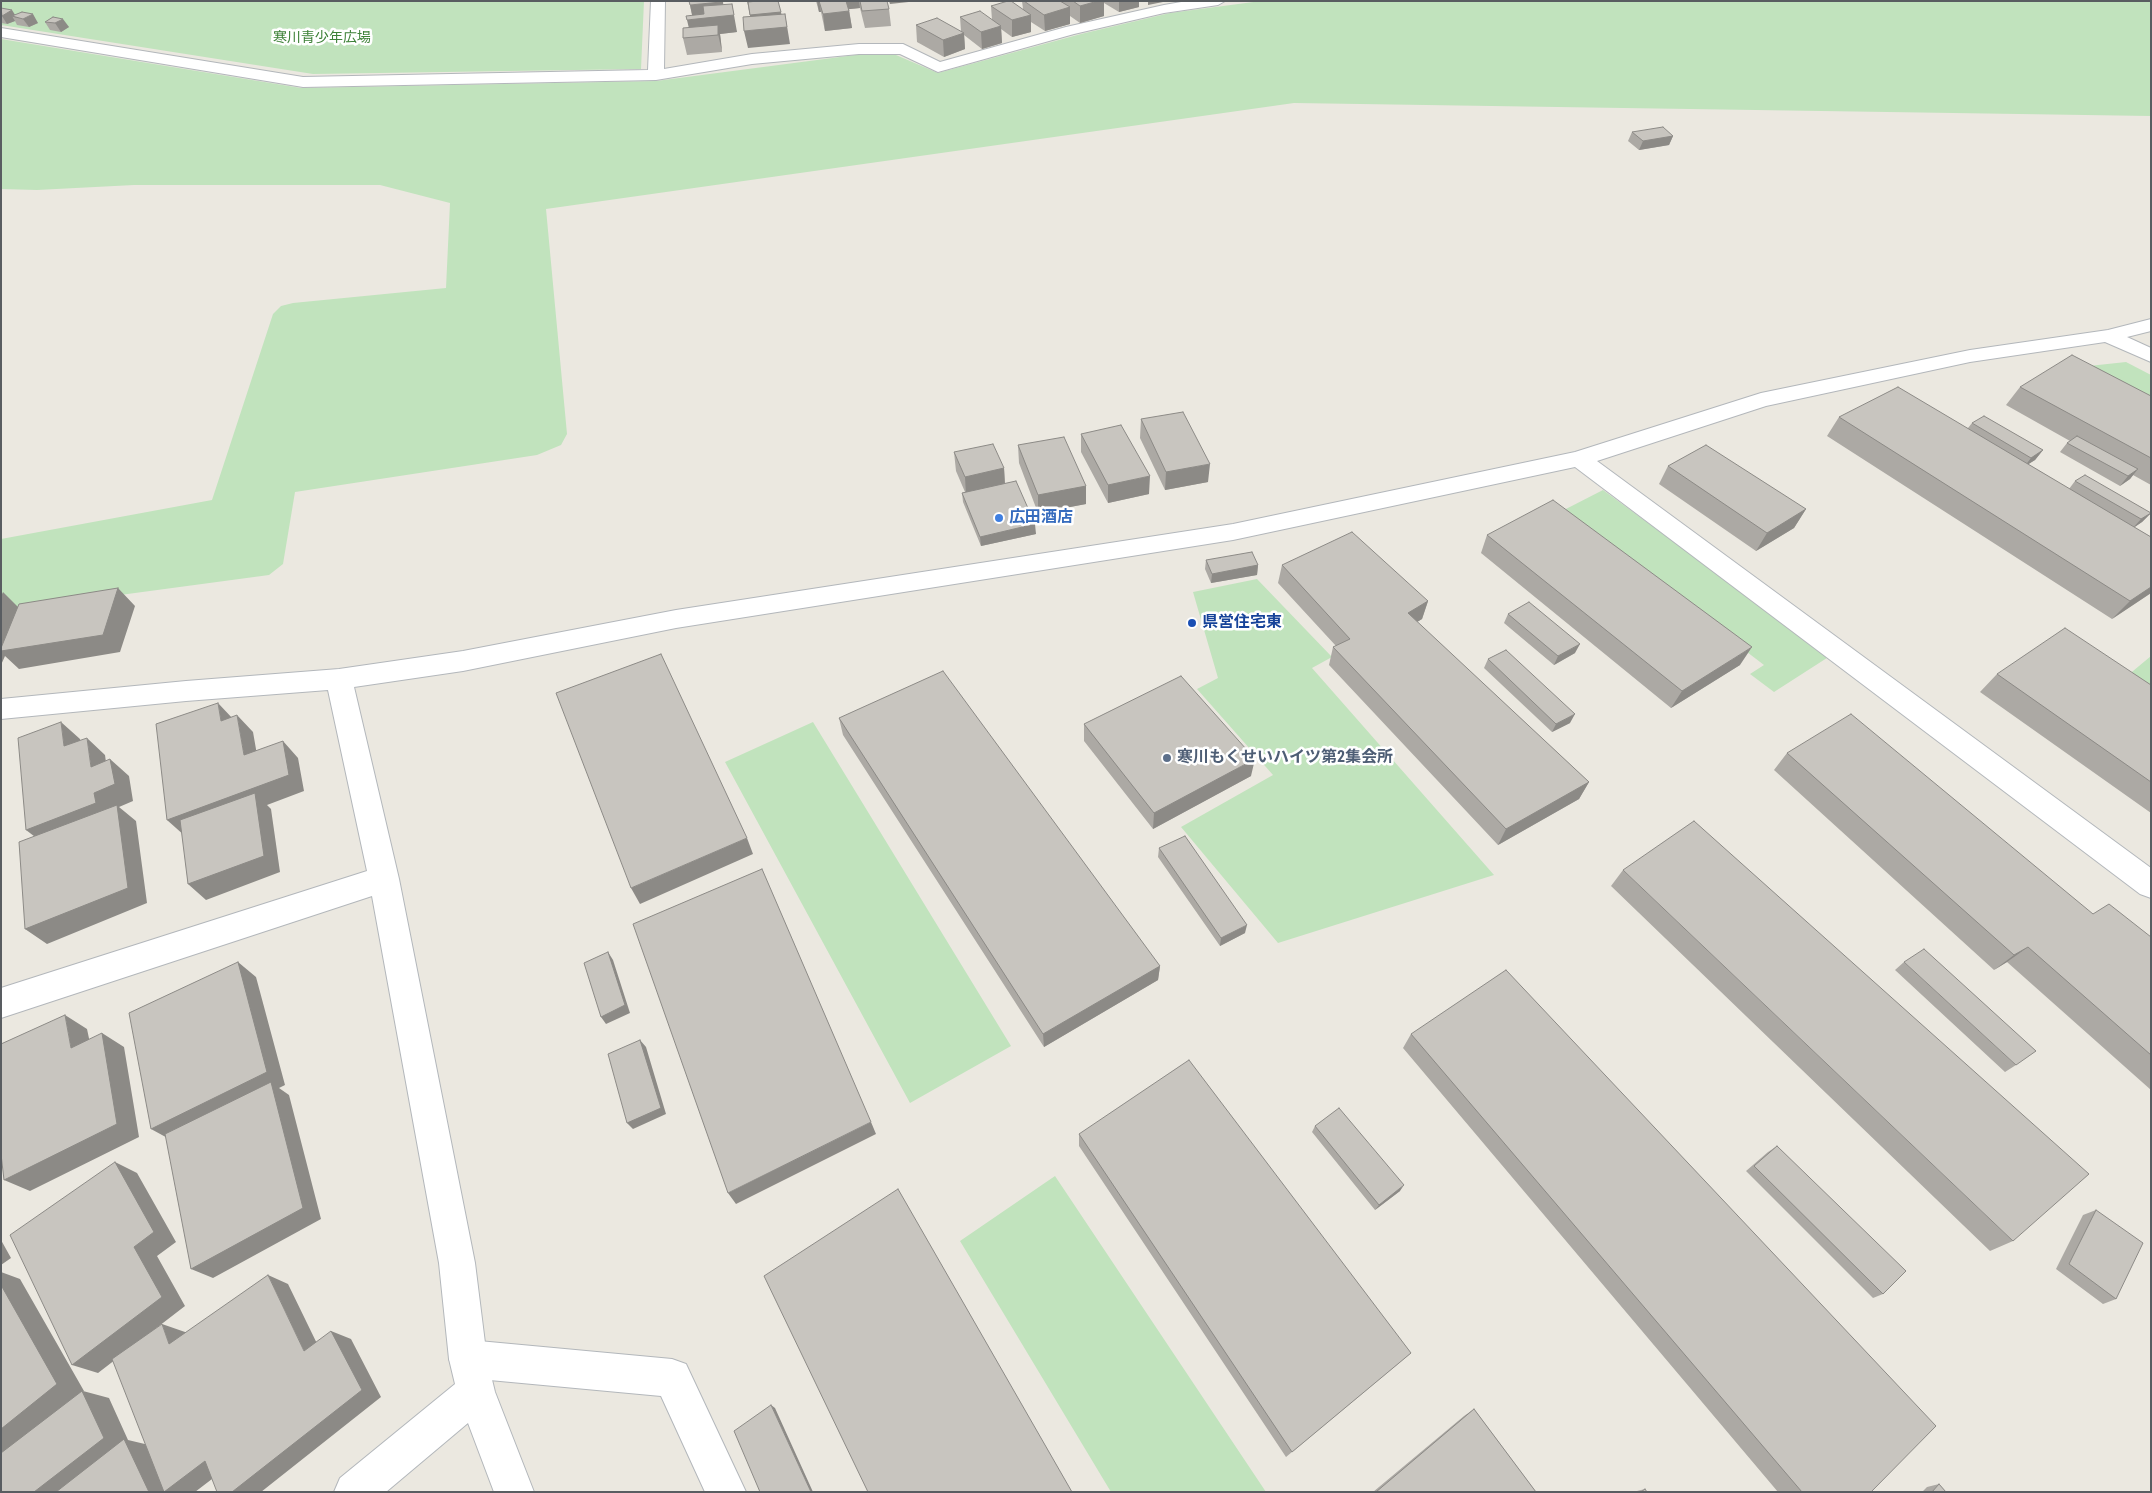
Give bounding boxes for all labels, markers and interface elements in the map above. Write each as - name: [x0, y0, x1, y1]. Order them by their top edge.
- park label: 寒川青少年広場: [273, 30, 371, 46]
- place label: 広田酒店: [1009, 508, 1073, 528]
- marker: 広田酒店: [993, 512, 1005, 524]
- place label: 県営住宅東: [1202, 613, 1282, 633]
- marker: 県営住宅東: [1186, 617, 1198, 629]
- place label: 寒川もくせいハイツ第2集会所: [1177, 748, 1393, 768]
- marker: 寒川もくせいハイツ第2集会所: [1161, 752, 1173, 764]

